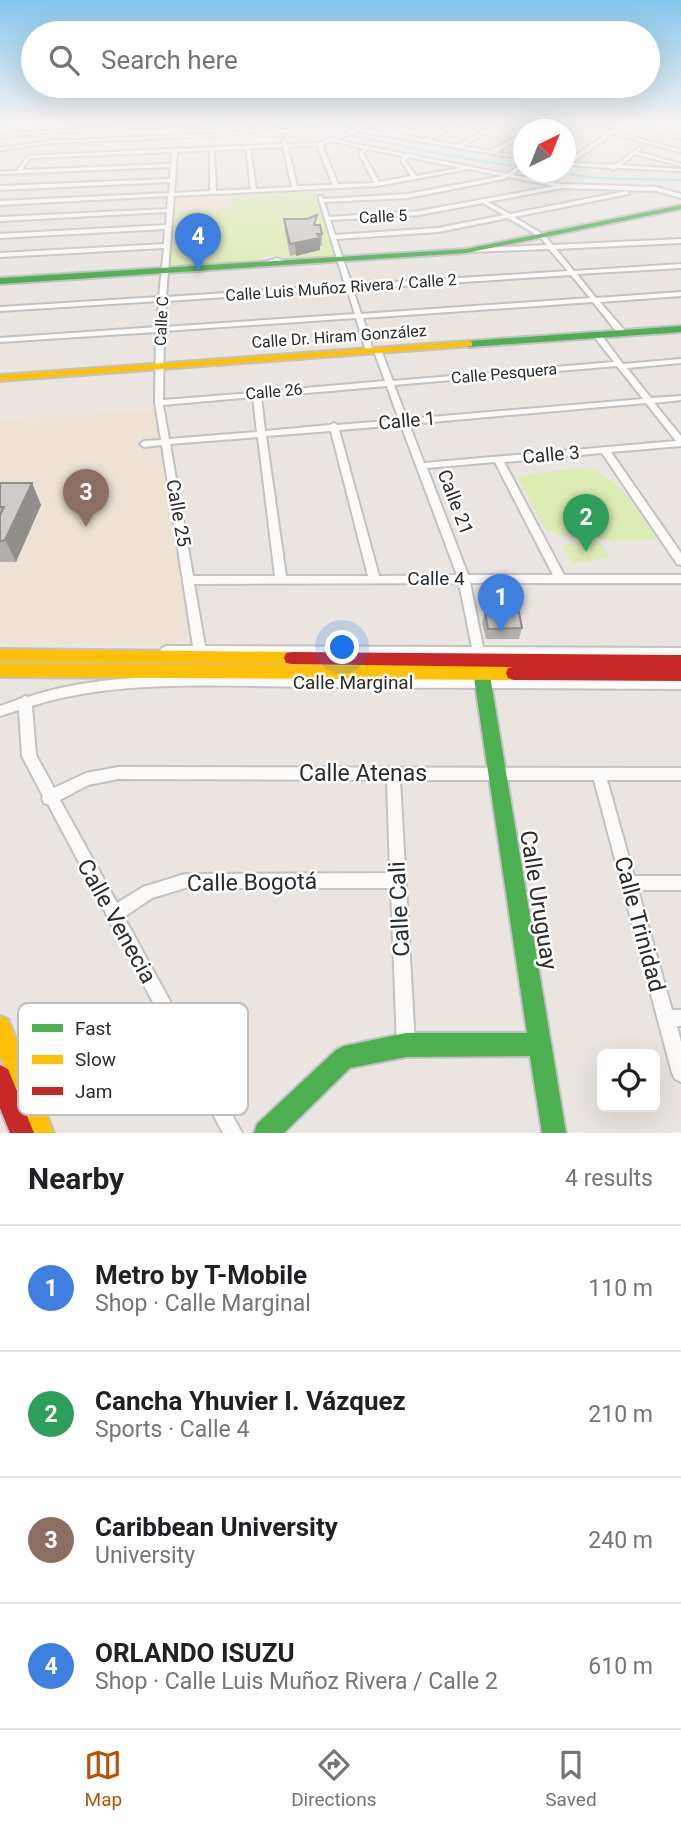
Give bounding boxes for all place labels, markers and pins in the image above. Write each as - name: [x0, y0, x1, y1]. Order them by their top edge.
- pin: 4: [175, 213, 221, 271]
- pin: 3: [63, 469, 109, 527]
- pin: 2: [563, 494, 609, 552]
- pin: 1: [478, 574, 524, 632]

